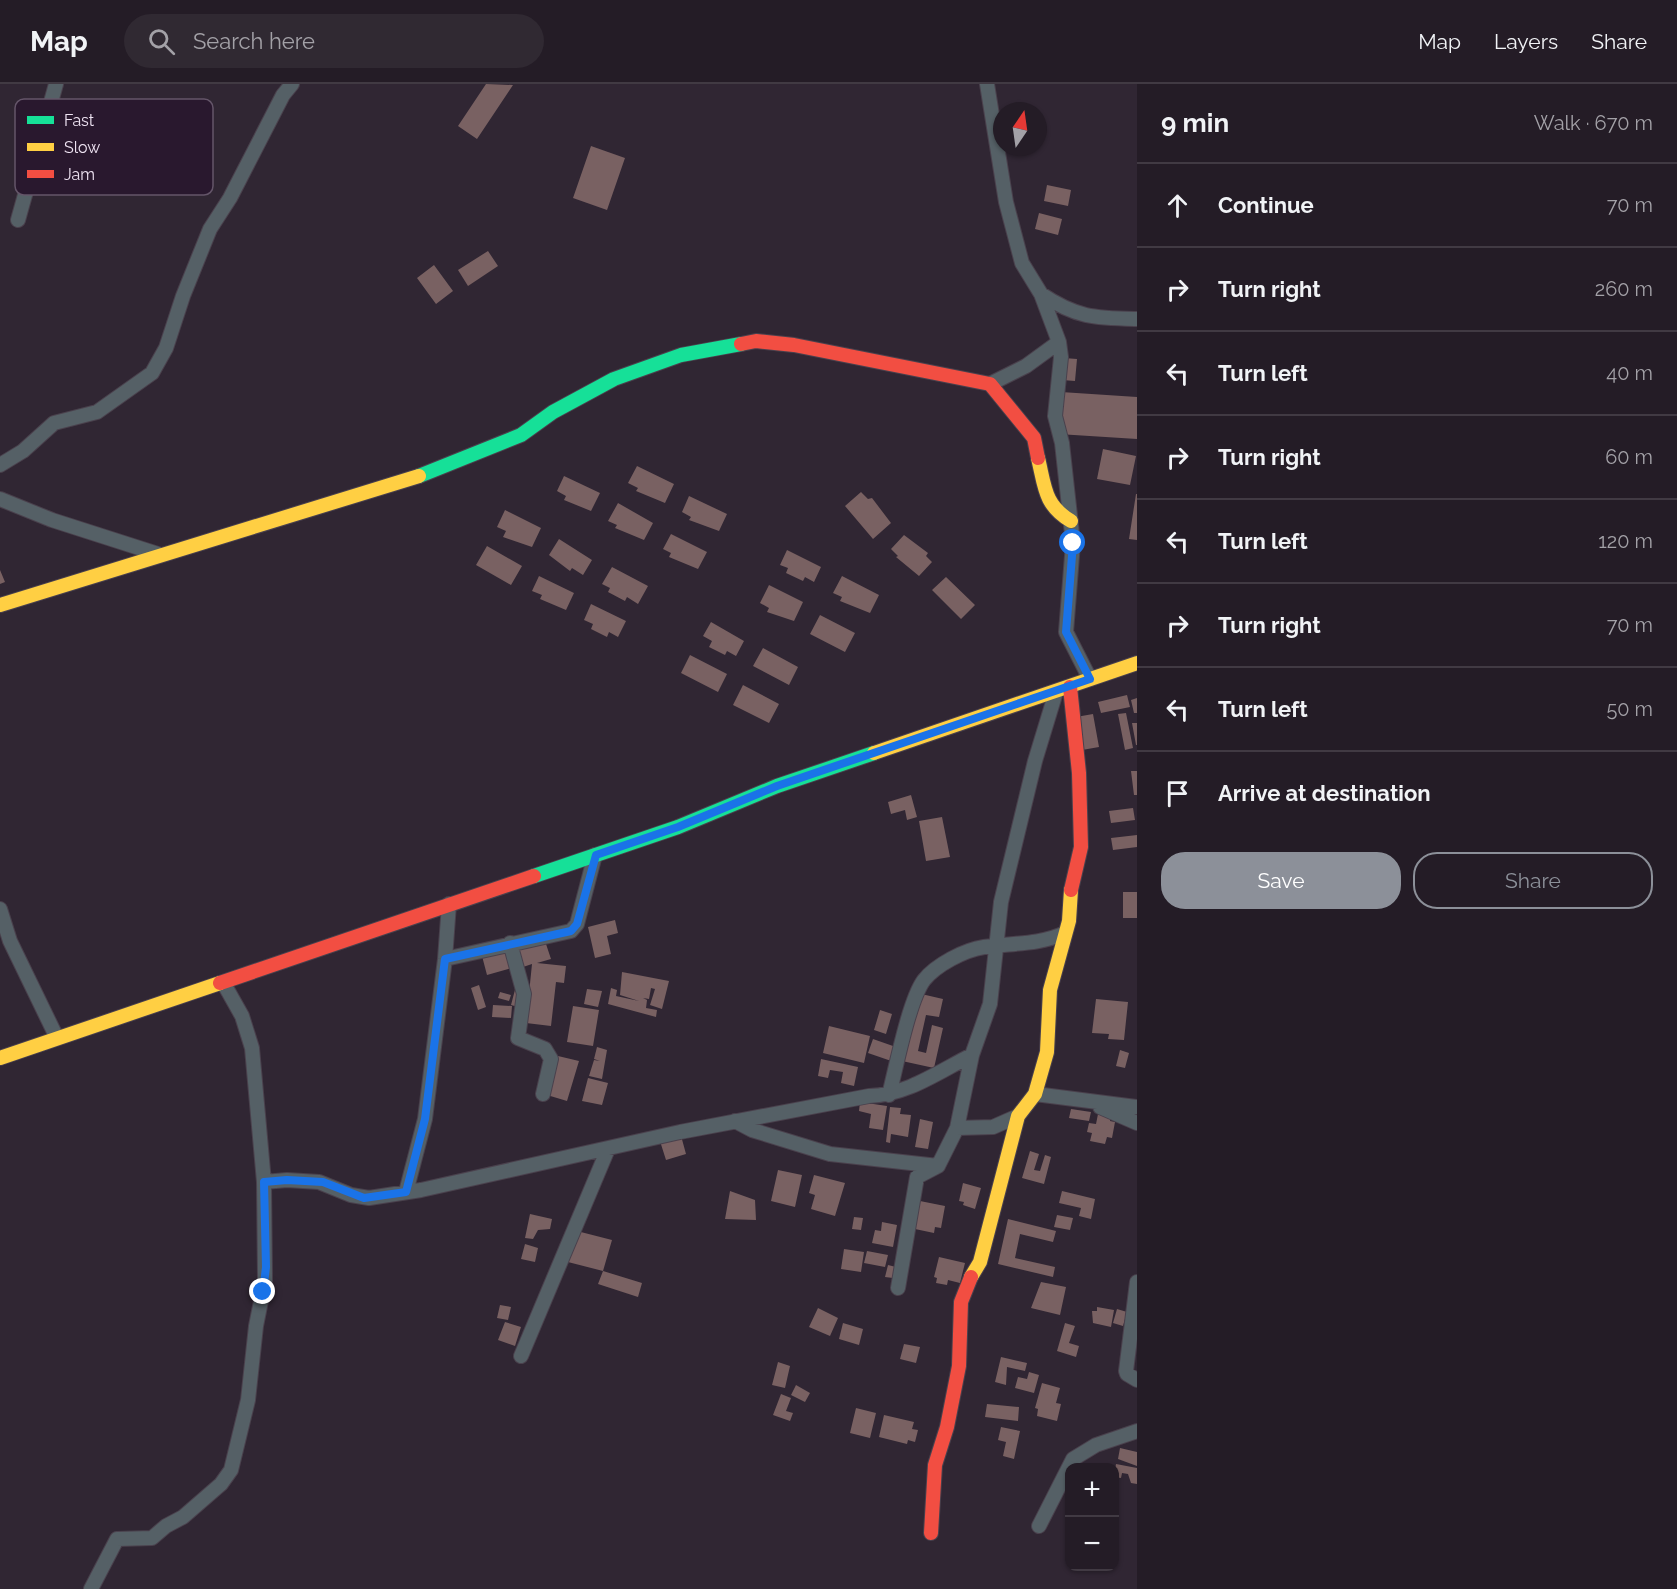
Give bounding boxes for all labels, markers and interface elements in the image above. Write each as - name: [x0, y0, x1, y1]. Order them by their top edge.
- search box: [124, 14, 544, 68]
- text: Map: [30, 25, 88, 58]
- icon: search: [145, 25, 178, 58]
- text: Search here: [193, 28, 315, 54]
- text: Map: [1418, 29, 1461, 54]
- text: Layers: [1494, 29, 1558, 54]
- text: Share: [1591, 29, 1647, 54]
- legend: [15, 99, 213, 195]
- north arrow: [993, 102, 1047, 156]
- text: 9 min: [1161, 108, 1229, 138]
- text: Fast: [64, 111, 95, 130]
- text: Walk · 670 m: [1534, 111, 1653, 135]
- text: Slow: [64, 138, 100, 157]
- text: Jam: [64, 165, 95, 184]
- icon: ahead: [1161, 189, 1194, 222]
- text: Continue: [1218, 192, 1314, 218]
- text: 70 m: [1607, 193, 1653, 217]
- icon: right: [1161, 273, 1194, 306]
- text: Turn right: [1218, 276, 1321, 302]
- text: 260 m: [1595, 277, 1653, 301]
- icon: left: [1161, 357, 1194, 390]
- text: Turn left: [1218, 360, 1308, 386]
- text: 40 m: [1606, 361, 1653, 385]
- icon: right: [1161, 441, 1194, 474]
- text: Turn right: [1218, 444, 1321, 470]
- text: 60 m: [1605, 445, 1653, 469]
- icon: left: [1161, 525, 1194, 558]
- text: Turn left: [1218, 528, 1308, 554]
- route start: [1059, 529, 1085, 555]
- text: 120 m: [1598, 529, 1653, 553]
- icon: right: [1161, 609, 1194, 642]
- text: Turn right: [1218, 612, 1321, 638]
- text: 70 m: [1607, 613, 1653, 637]
- icon: left: [1161, 693, 1194, 726]
- text: Turn left: [1218, 696, 1308, 722]
- text: 50 m: [1606, 697, 1653, 721]
- icon: arrive: [1161, 777, 1194, 810]
- text: Arrive at destination: [1218, 780, 1431, 806]
- button: Save: [1161, 852, 1401, 909]
- button: Share: [1413, 852, 1653, 909]
- route end: [249, 1278, 275, 1304]
- map controls: [1065, 1463, 1119, 1571]
- button: +: [1065, 1463, 1119, 1517]
- button: −: [1065, 1517, 1119, 1571]

